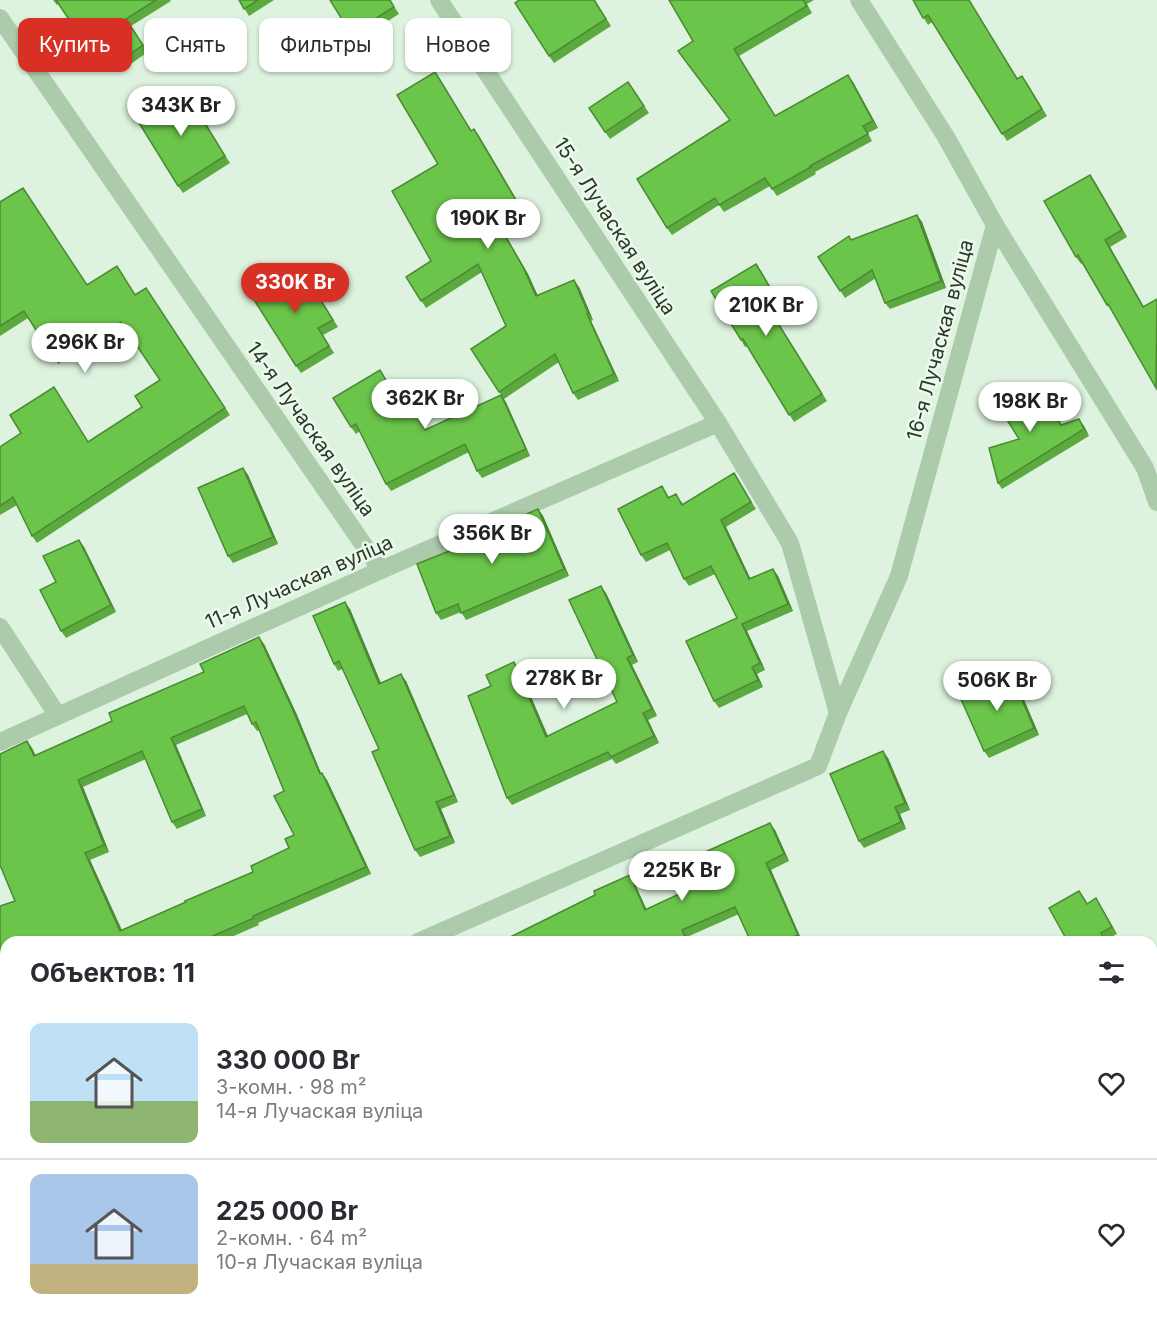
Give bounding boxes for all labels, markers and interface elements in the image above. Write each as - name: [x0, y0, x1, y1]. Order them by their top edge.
- chip: Купить: [18, 18, 132, 72]
- chip: Снять: [144, 18, 247, 72]
- chip: Фильтры: [259, 18, 393, 72]
- chip: Новое: [405, 18, 511, 72]
- pin: 343K Br: [126, 86, 236, 137]
- text: 343K Br: [141, 93, 221, 117]
- street label: 15-я Лучаская вуліца: [549, 133, 681, 319]
- pin: 190K Br: [433, 199, 543, 250]
- text: 190K Br: [450, 206, 526, 230]
- street label: 16-я Лучаская вуліца: [902, 237, 978, 443]
- pin: 330K Br: [240, 263, 350, 314]
- text: 330K Br: [255, 270, 335, 294]
- pin: 210K Br: [711, 286, 821, 337]
- text: 210K Br: [728, 293, 804, 317]
- pin: 296K Br: [30, 323, 140, 374]
- text: 296K Br: [45, 330, 125, 354]
- street label: 14-я Лучаская вуліца: [242, 337, 380, 521]
- pin: 362K Br: [370, 379, 480, 430]
- pin: 198K Br: [975, 382, 1085, 433]
- text: 362K Br: [386, 386, 465, 410]
- text: 198K Br: [992, 389, 1068, 413]
- pin: 356K Br: [437, 514, 547, 565]
- text: 356K Br: [452, 521, 532, 545]
- street label: 11-я Лучаская вуліца: [202, 530, 396, 634]
- pin: 278K Br: [509, 659, 619, 710]
- pin: 506K Br: [942, 661, 1052, 712]
- text: 278K Br: [525, 666, 603, 690]
- text: 506K Br: [957, 668, 1037, 692]
- pin: 225K Br: [627, 851, 737, 902]
- text: 225K Br: [643, 858, 721, 882]
- icon: filters: [1095, 956, 1128, 989]
- text: Объектов: 11: [30, 957, 195, 988]
- text: 330 000 Br: [216, 1044, 360, 1075]
- icon: home: [78, 1047, 150, 1119]
- icon: heart: [1095, 1067, 1128, 1100]
- text: 3-комн. · 98 m²: [216, 1075, 367, 1099]
- text: 14-я Лучаская вуліца: [216, 1099, 423, 1123]
- text: 225 000 Br: [216, 1195, 358, 1226]
- icon: home: [78, 1198, 150, 1270]
- icon: heart: [1095, 1218, 1128, 1251]
- text: 2-комн. · 64 m²: [216, 1226, 367, 1250]
- text: 10-я Лучаская вуліца: [216, 1250, 423, 1274]

